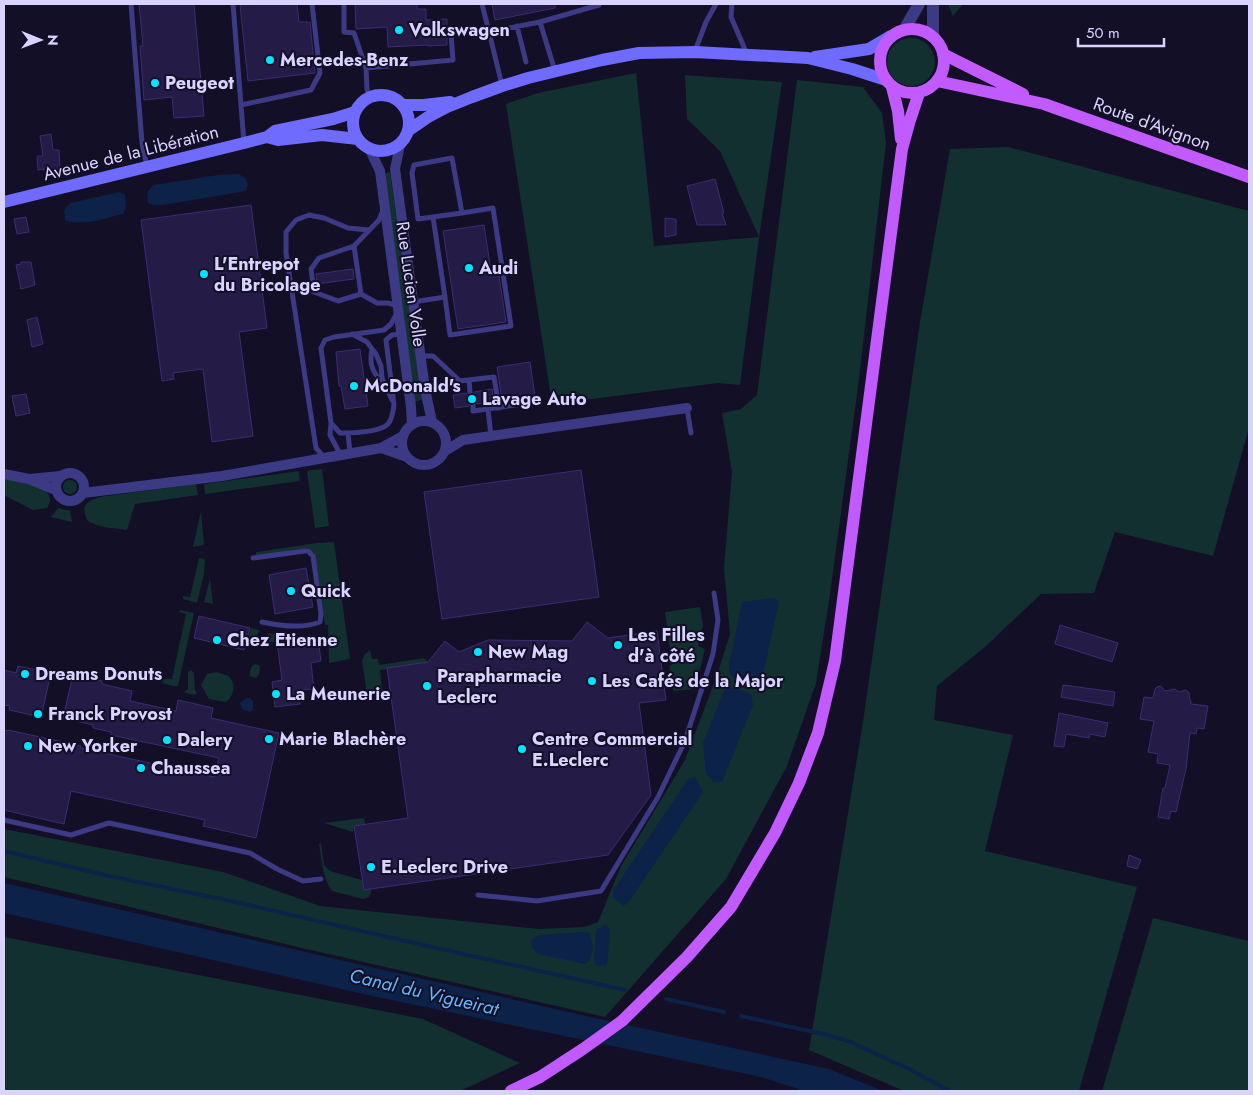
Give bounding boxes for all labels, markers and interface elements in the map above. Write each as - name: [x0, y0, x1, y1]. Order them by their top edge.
- north arrow: [15, 15, 65, 65]
- scale bar: [1078, 15, 1164, 47]
- place label: Volkswagen: [408, 17, 510, 43]
- text: 50 m: [1086, 22, 1120, 44]
- marker: Volkswagen: [393, 24, 405, 36]
- text: N: [43, 34, 63, 46]
- place label: Mercedes-Benz: [280, 47, 409, 73]
- marker: Mercedes-Benz: [264, 54, 276, 66]
- place label: Peugeot: [165, 70, 234, 96]
- marker: Peugeot: [149, 77, 161, 89]
- street label: Route d'Avignon: [1089, 91, 1215, 157]
- street label: Avenue de la Libération: [41, 119, 221, 187]
- street label: Rue Lucien Volle: [389, 219, 433, 349]
- place label: L'Entrepot du Bricolage: [214, 251, 321, 298]
- place label: Audi: [478, 255, 518, 281]
- marker: Audi: [463, 262, 475, 274]
- marker: L'Entrepot du Bricolage: [198, 268, 210, 280]
- place label: McDonald's: [364, 373, 461, 399]
- marker: McDonald's: [348, 380, 360, 392]
- place label: Lavage Auto: [482, 386, 587, 412]
- marker: Lavage Auto: [466, 393, 478, 405]
- place label: Quick: [301, 578, 352, 604]
- marker: Quick: [285, 585, 297, 597]
- place label: Les Filles d'à côté: [628, 622, 705, 669]
- place label: Chez Etienne: [227, 627, 338, 653]
- marker: Chez Etienne: [211, 634, 223, 646]
- place label: New Mag: [488, 639, 568, 665]
- marker: Les Filles d'à côté: [612, 639, 624, 651]
- marker: New Mag: [472, 646, 484, 658]
- place label: Dreams Donuts: [35, 661, 162, 687]
- place label: Parapharmacie Leclerc: [437, 663, 562, 710]
- marker: Dreams Donuts: [19, 668, 31, 680]
- place label: Les Cafés de la Major: [602, 668, 784, 694]
- marker: Les Cafés de la Major: [586, 675, 598, 687]
- marker: Parapharmacie Leclerc: [421, 680, 433, 692]
- place label: La Meunerie: [286, 681, 391, 707]
- marker: La Meunerie: [270, 688, 282, 700]
- place label: Franck Provost: [48, 701, 172, 727]
- marker: Franck Provost: [32, 708, 44, 720]
- place label: Marie Blachère: [279, 726, 406, 752]
- place label: Centre Commercial E.Leclerc: [532, 726, 692, 773]
- place label: Dalery: [177, 727, 233, 753]
- place label: New Yorker: [38, 733, 138, 759]
- marker: Marie Blachère: [263, 733, 275, 745]
- marker: Dalery: [161, 734, 173, 746]
- marker: New Yorker: [22, 740, 34, 752]
- marker: Centre Commercial E.Leclerc: [516, 743, 528, 755]
- place label: Chaussea: [151, 755, 230, 781]
- marker: Chaussea: [135, 762, 147, 774]
- place label: E.Leclerc Drive: [381, 854, 508, 880]
- marker: E.Leclerc Drive: [365, 861, 377, 873]
- water label: Canal du Vigueirat: [347, 962, 503, 1023]

